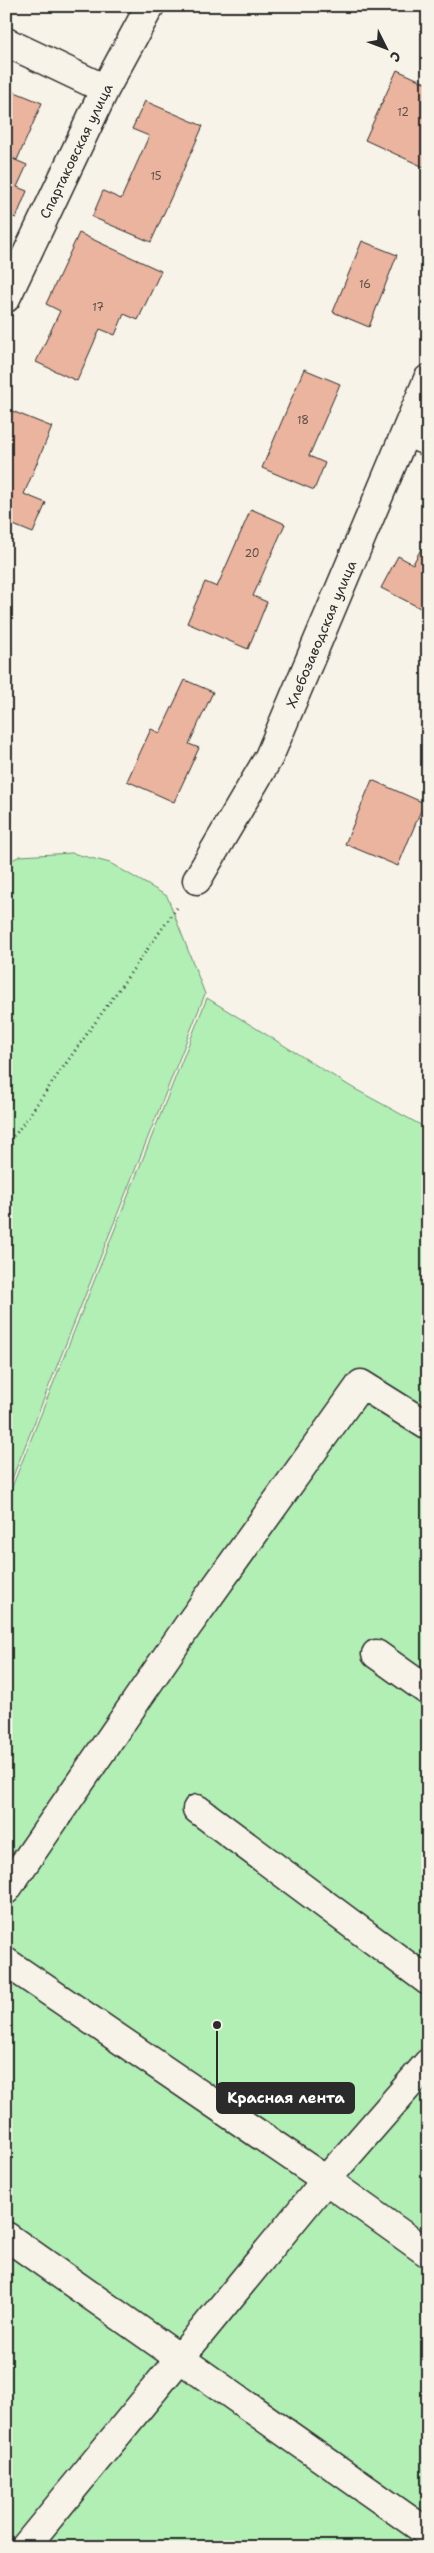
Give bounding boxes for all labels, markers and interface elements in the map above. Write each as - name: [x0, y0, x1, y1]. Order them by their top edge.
- north arrow: [362, 22, 412, 72]
- text: С: [386, 47, 405, 66]
- street label: Спартаковская улица: [35, 80, 117, 221]
- house number: 12: [397, 105, 409, 120]
- house number: 15: [150, 169, 162, 184]
- house number: 16: [359, 277, 371, 292]
- house number: 17: [92, 300, 104, 315]
- house number: 18: [297, 413, 309, 428]
- house number: 20: [244, 546, 260, 561]
- street label: Хлебозаводская улица: [282, 557, 360, 710]
- callout: Красная лента: [217, 2083, 354, 2113]
- text: Красная лента: [227, 2088, 345, 2108]

